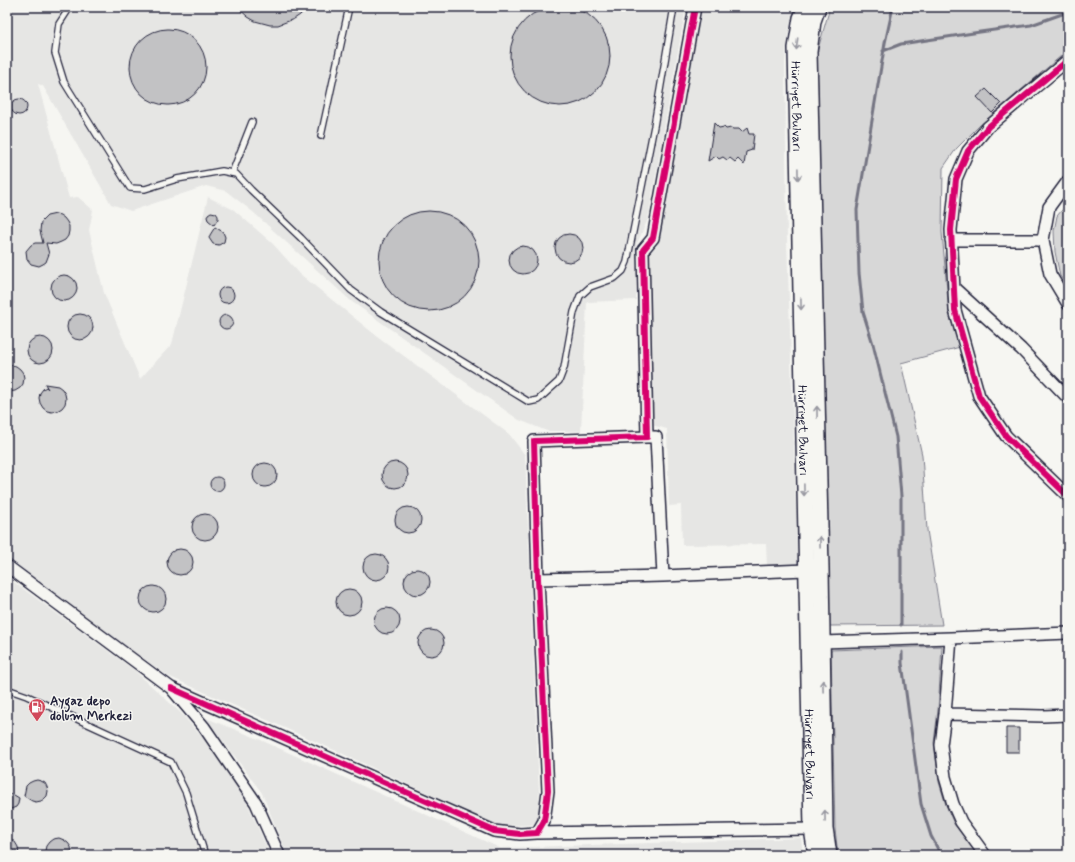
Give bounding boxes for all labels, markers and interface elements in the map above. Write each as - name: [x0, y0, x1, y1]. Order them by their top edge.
- one-way arrow: [793, 38, 800, 51]
- street label: Hürriyet Bulvarı: [786, 61, 805, 152]
- one-way arrow: [794, 167, 802, 180]
- one-way arrow: [797, 297, 804, 310]
- street label: Hürriyet Bulvarı: [793, 385, 812, 476]
- one-way arrow: [813, 406, 821, 419]
- one-way arrow: [800, 483, 808, 496]
- one-way arrow: [816, 536, 824, 549]
- one-way arrow: [819, 680, 826, 693]
- place label: Aygaz depo dolum Merkezi: [50, 693, 132, 725]
- fuel station icon: Aygaz depo dolum Merkezi: [27, 697, 47, 722]
- street label: Hürriyet Bulvarı: [800, 709, 818, 800]
- one-way arrow: [821, 810, 829, 823]

